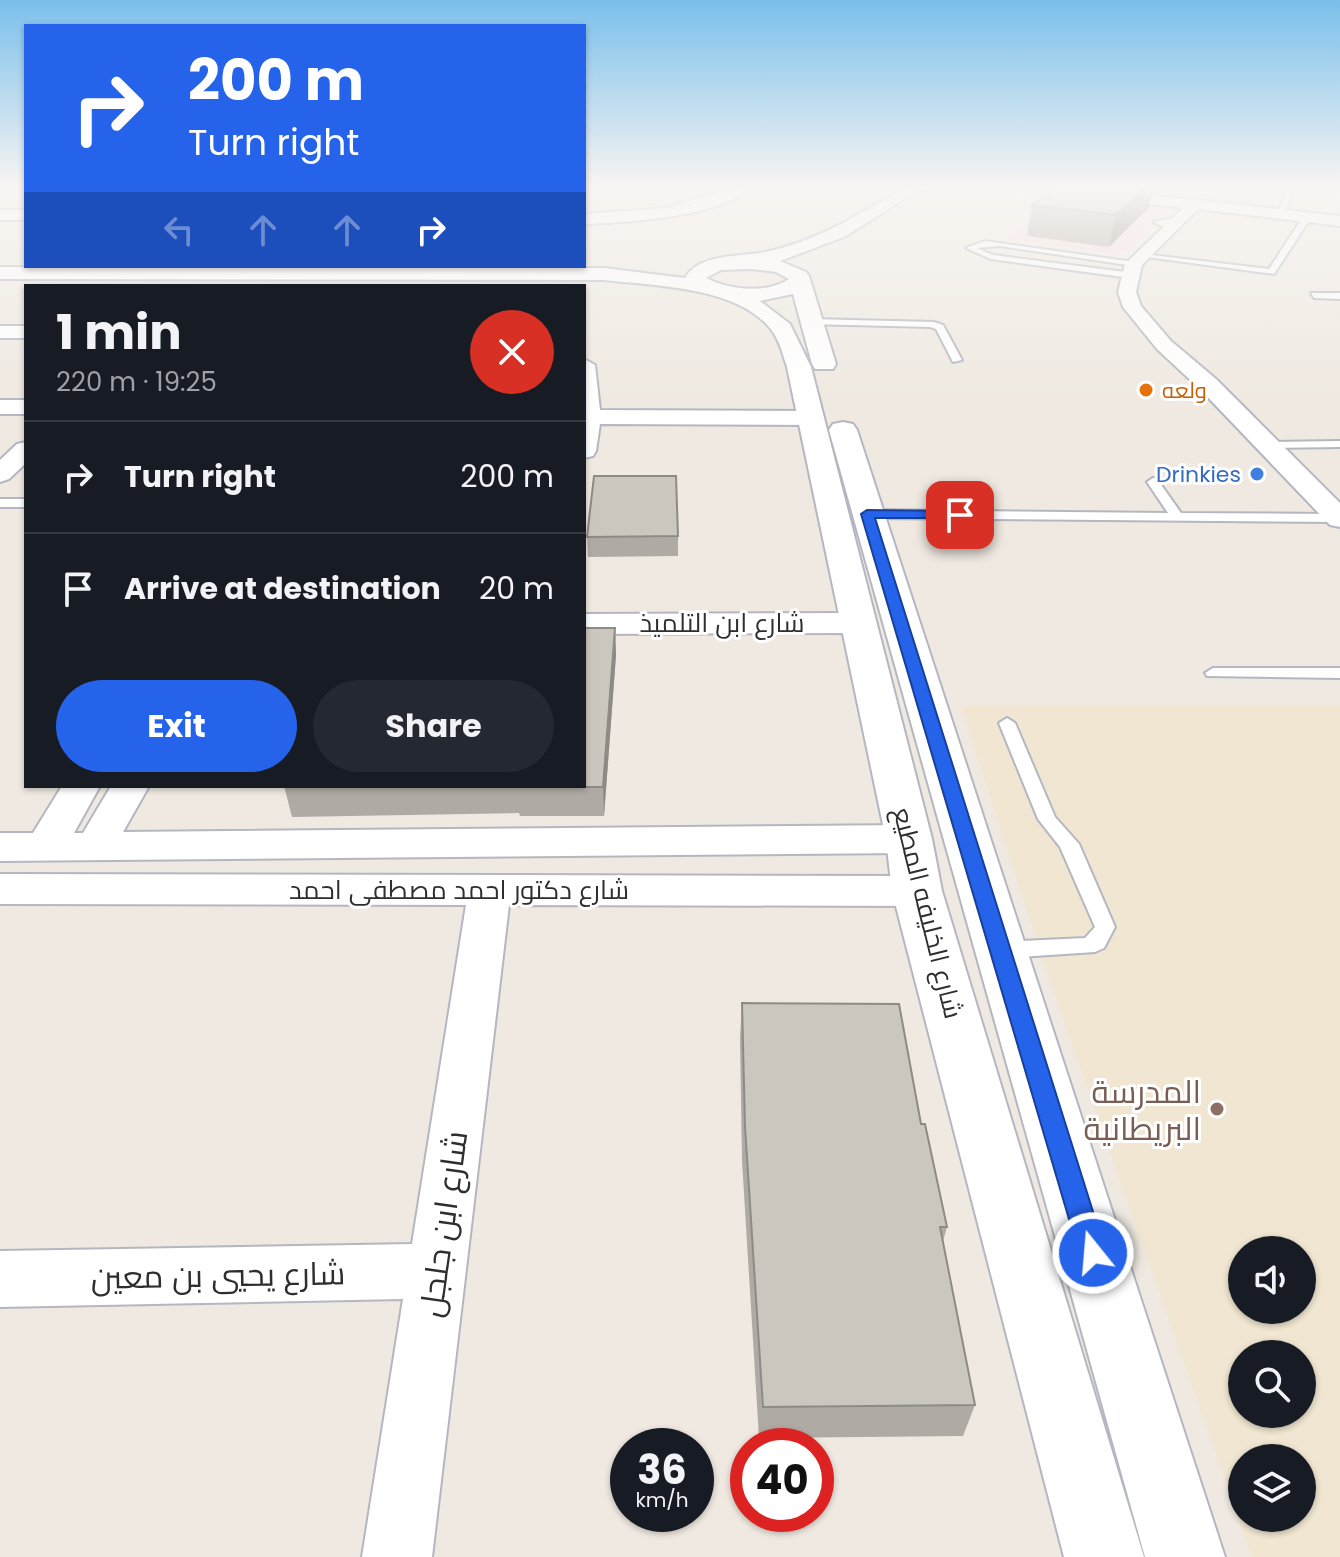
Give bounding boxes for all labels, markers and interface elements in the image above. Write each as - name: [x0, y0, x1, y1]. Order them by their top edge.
- text: 200 m: [188, 41, 364, 120]
- icon: right: [56, 56, 160, 160]
- text: Turn right: [188, 117, 359, 168]
- icon: left: [157, 208, 201, 252]
- icon: ahead: [241, 208, 285, 252]
- icon: ahead: [325, 208, 369, 252]
- icon: right: [409, 208, 453, 252]
- text: 1 min: [56, 299, 182, 366]
- button: close: [470, 310, 554, 394]
- text: 220 m · 19:25: [56, 364, 217, 400]
- place label: ولعه: [1162, 375, 1207, 406]
- marker: ولعه: [1137, 381, 1155, 399]
- icon: right: [56, 455, 100, 499]
- text: Turn right: [124, 455, 276, 498]
- text: 200 m: [460, 455, 554, 498]
- place label: Drinkies: [1156, 459, 1241, 490]
- marker: Drinkies: [1248, 465, 1266, 483]
- pin: [926, 481, 994, 549]
- icon: arrive: [938, 493, 982, 537]
- icon: arrive: [56, 567, 100, 611]
- text: Arrive at destination: [124, 567, 441, 610]
- text: 20 m: [479, 567, 554, 610]
- street label: شارع ابن التلميذ: [639, 605, 805, 641]
- button: Exit: [56, 680, 297, 772]
- button: Share: [313, 680, 554, 772]
- street label: شارع الخليفه المطيع: [884, 804, 972, 1022]
- street label: شارع دكتور احمد مصطفى احمد: [289, 872, 629, 908]
- place label: المدرسة البريطانية: [1084, 1069, 1201, 1151]
- marker: المدرسة البريطانية: [1208, 1100, 1226, 1118]
- street label: شارع ابن جلجل: [408, 1128, 478, 1320]
- position arrow: [1051, 1211, 1135, 1295]
- map controls: [1228, 1236, 1316, 1532]
- button: sound: [1228, 1236, 1316, 1324]
- street label: شارع يحيي بن معين: [90, 1250, 346, 1300]
- button: search: [1228, 1340, 1316, 1428]
- speed limit sign: 40: [730, 1428, 834, 1532]
- text: 36: [637, 1442, 687, 1498]
- button: layers: [1228, 1444, 1316, 1532]
- text: km/h: [635, 1486, 689, 1514]

